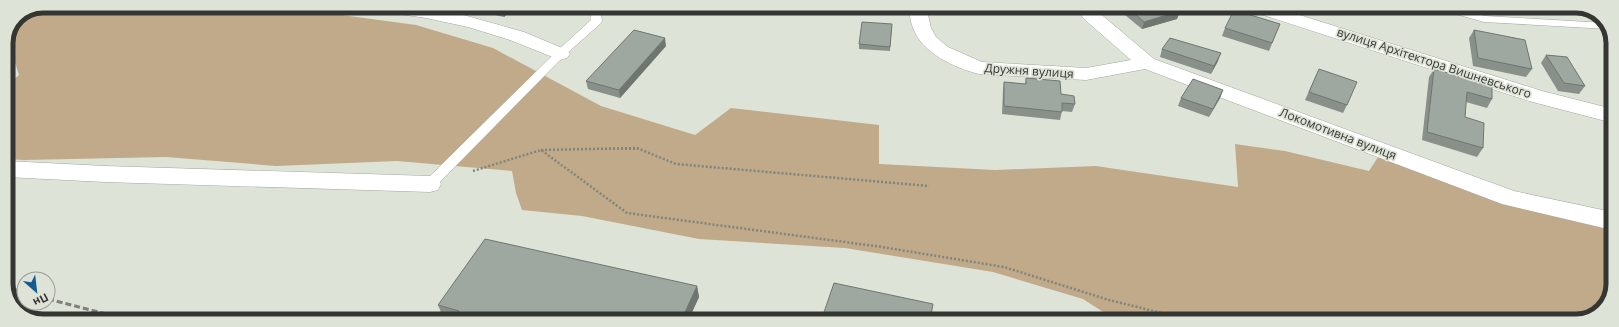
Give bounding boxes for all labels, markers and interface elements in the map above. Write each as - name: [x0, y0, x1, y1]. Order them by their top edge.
- street label: вулиця Архітектора Вишневського: [1335, 23, 1534, 102]
- street label: Дружня вулиця: [984, 59, 1074, 82]
- street label: Локомотивна вулиця: [1277, 103, 1399, 164]
- north arrow: [16, 271, 56, 311]
- text: Пн: [31, 290, 51, 311]

